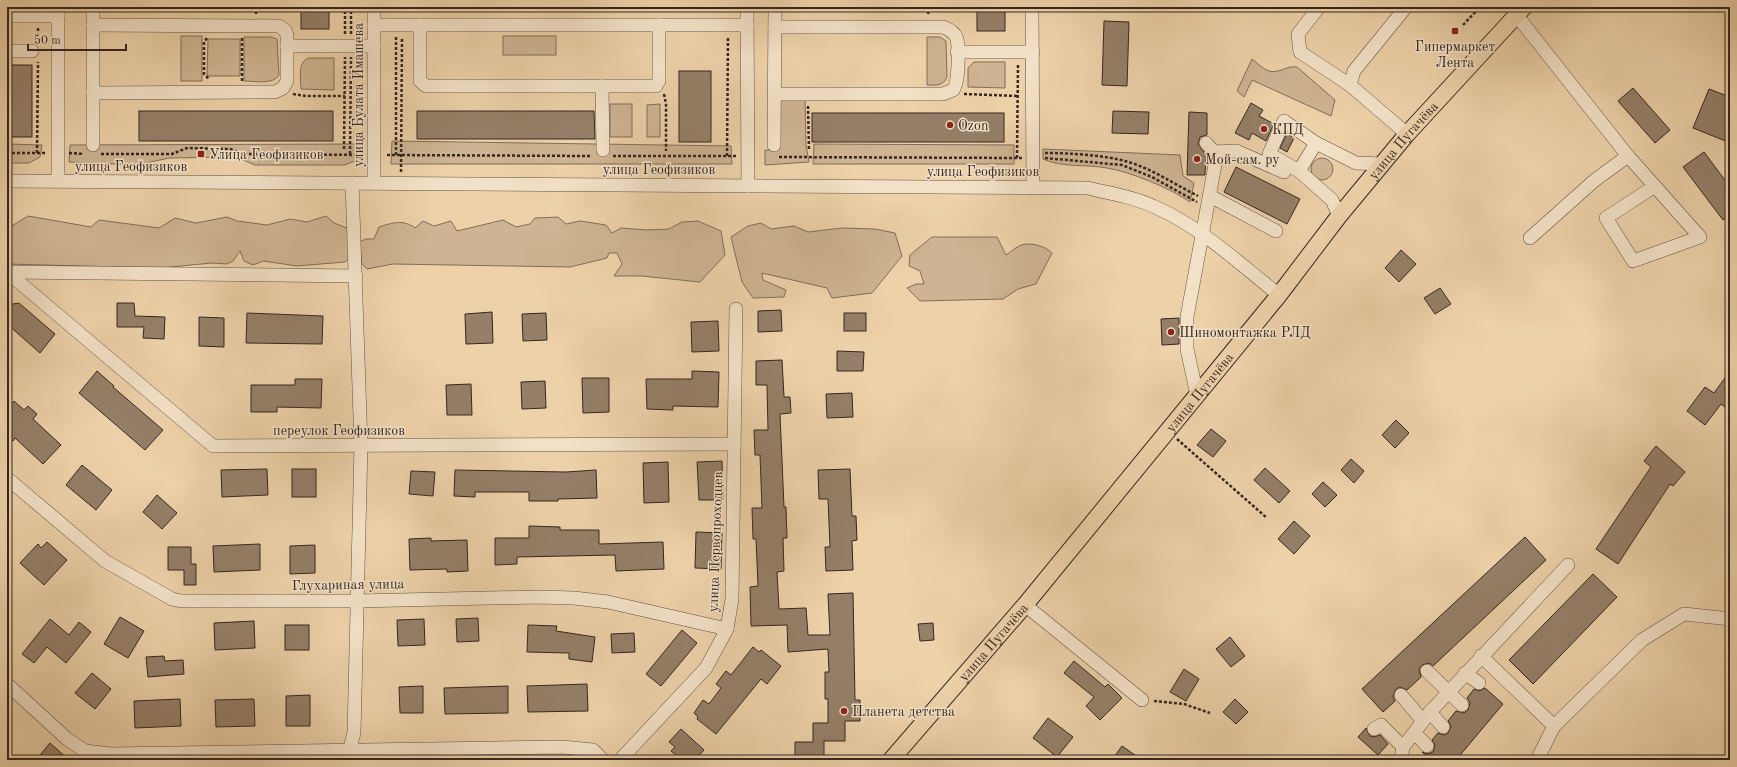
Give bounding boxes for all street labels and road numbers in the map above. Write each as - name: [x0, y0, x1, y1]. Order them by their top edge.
- street label: улица Булата Имашева: [352, 23, 366, 167]
- street label: улица Пугачёва: [1366, 99, 1441, 182]
- street label: улица Геофизиков: [75, 160, 187, 175]
- street label: улица Геофизиков: [603, 163, 715, 178]
- street label: улица Геофизиков: [927, 165, 1039, 180]
- street label: улица Пугачёва: [1164, 350, 1237, 435]
- street label: переулок Геофизиков: [273, 424, 405, 439]
- street label: улица Первопроходцев: [707, 471, 725, 613]
- street label: Глухариная улица: [291, 577, 405, 593]
- street label: улица Пугачёва: [956, 601, 1031, 684]

